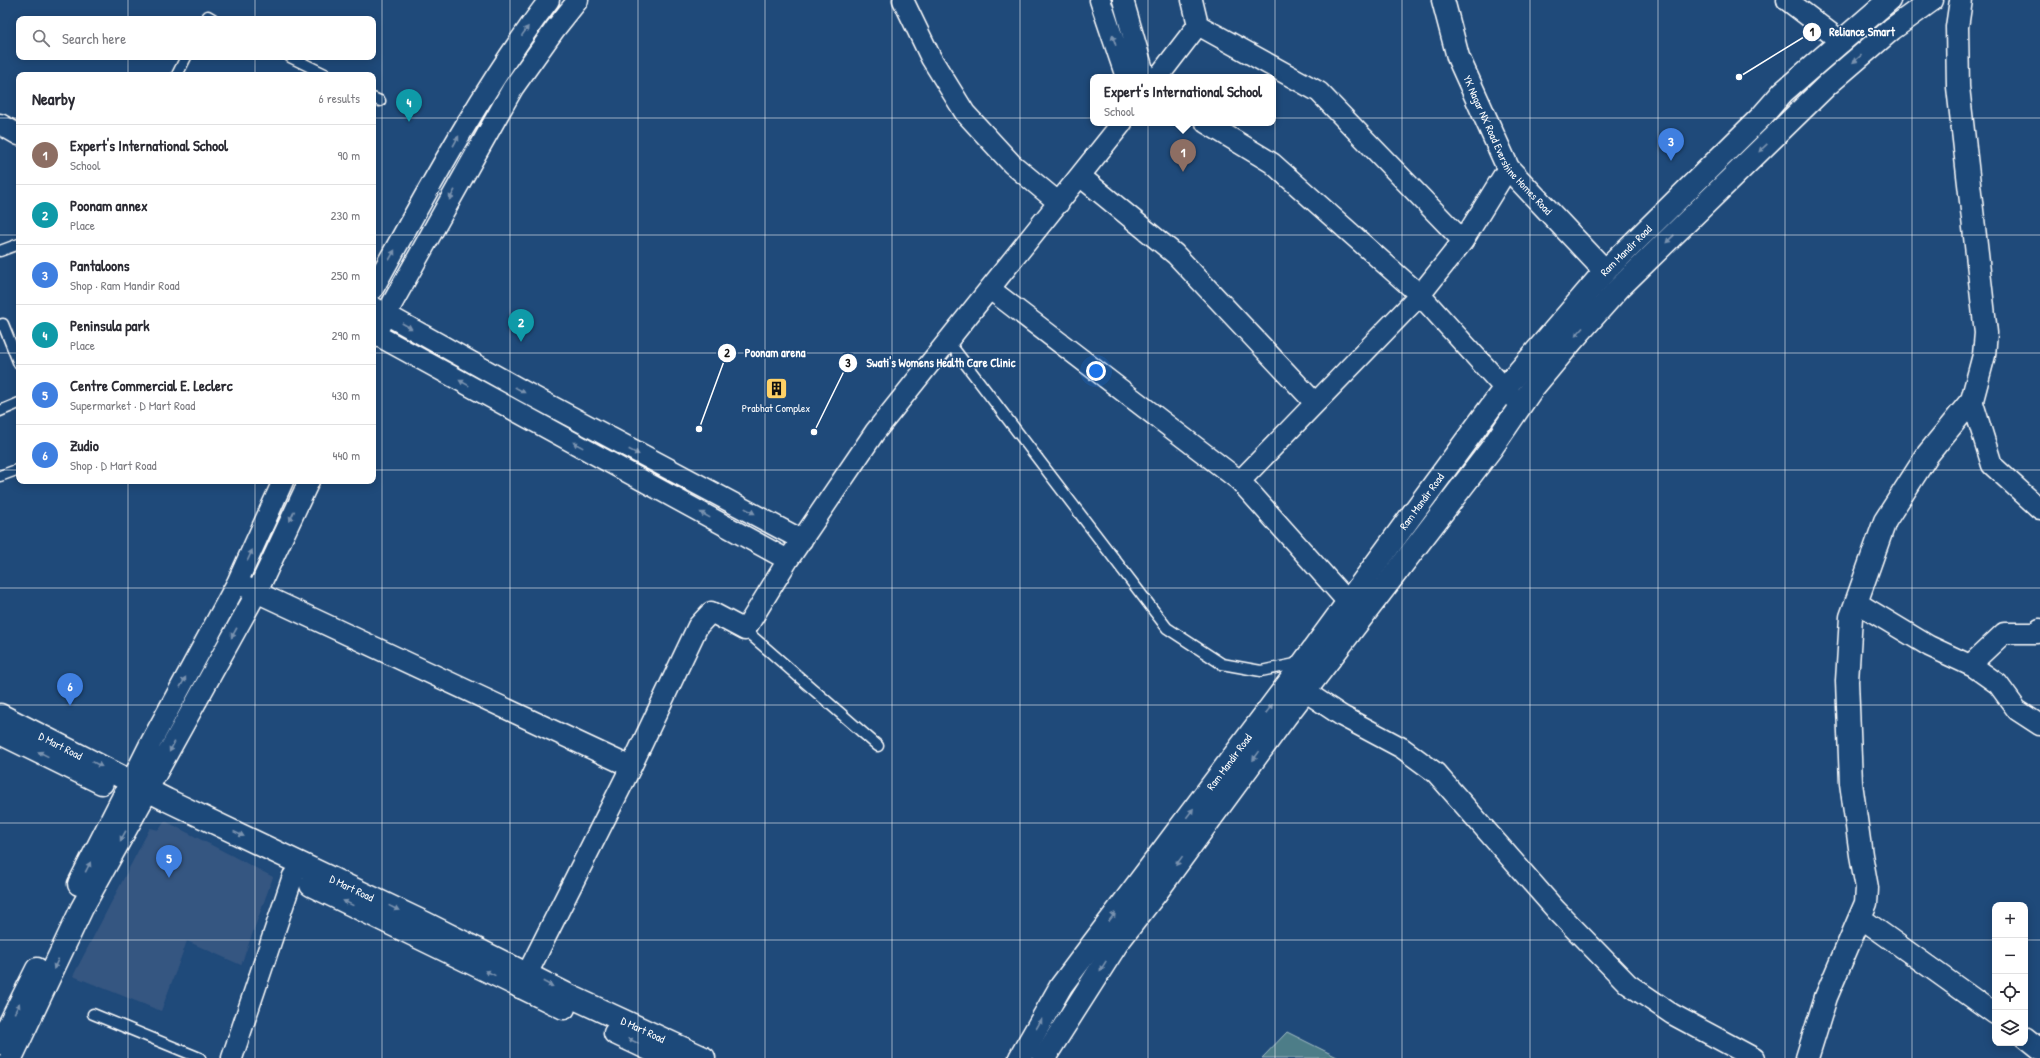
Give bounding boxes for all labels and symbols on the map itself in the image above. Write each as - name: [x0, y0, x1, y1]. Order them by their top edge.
- callout: Reliance Smart: [1802, 20, 1903, 44]
- text: 1: [1810, 23, 1815, 40]
- text: Reliance Smart: [1829, 23, 1896, 40]
- one-way arrow: [521, 26, 529, 37]
- one-way arrow: [1111, 34, 1117, 46]
- one-way arrow: [1853, 54, 1862, 63]
- street label: YK Nagar NX Road Evershine Homes Road: [1460, 73, 1556, 218]
- pin: 4: [396, 89, 422, 122]
- pin: 3: [1658, 128, 1684, 161]
- one-way arrow: [452, 135, 459, 147]
- pin: 1: [1170, 139, 1196, 172]
- one-way arrow: [1758, 143, 1767, 152]
- one-way arrow: [449, 189, 456, 201]
- street label: Ram Mandir Road: [1597, 221, 1655, 279]
- one-way arrow: [1665, 234, 1675, 244]
- one-way arrow: [389, 249, 396, 261]
- pin: 2: [508, 309, 534, 342]
- one-way arrow: [401, 322, 413, 329]
- one-way arrow: [1575, 327, 1584, 338]
- callout: Poonam arena: [717, 341, 814, 365]
- text: 2: [724, 344, 730, 361]
- text: Poonam arena: [745, 344, 806, 361]
- callout: Swati's Womens Health Care Clinic: [838, 351, 1023, 375]
- text: 3: [845, 354, 851, 371]
- text: Swati's Womens Health Care Clinic: [867, 354, 1016, 371]
- your location: [1086, 361, 1106, 381]
- building icon: Prabhat Complex: [763, 375, 789, 401]
- one-way arrow: [458, 380, 470, 386]
- one-way arrow: [514, 386, 526, 393]
- place label: Prabhat Complex: [742, 401, 810, 415]
- one-way arrow: [572, 442, 584, 449]
- one-way arrow: [629, 448, 640, 455]
- street label: Ram Mandir Road: [1396, 470, 1447, 532]
- one-way arrow: [744, 508, 756, 515]
- one-way arrow: [289, 511, 295, 522]
- one-way arrow: [699, 511, 710, 518]
- one-way arrow: [247, 549, 253, 560]
- one-way arrow: [231, 627, 238, 639]
- pin: 6: [57, 673, 83, 706]
- one-way arrow: [180, 676, 187, 688]
- one-way arrow: [1264, 704, 1273, 715]
- street label: D Mart Road: [36, 729, 85, 763]
- street label: Ram Mandir Road: [1204, 731, 1255, 793]
- one-way arrow: [168, 741, 175, 752]
- one-way arrow: [37, 751, 48, 757]
- one-way arrow: [1252, 751, 1260, 761]
- one-way arrow: [91, 761, 103, 768]
- one-way arrow: [1186, 808, 1194, 818]
- one-way arrow: [119, 830, 126, 842]
- one-way arrow: [233, 831, 244, 837]
- pin: 5: [156, 845, 182, 878]
- one-way arrow: [1175, 855, 1183, 866]
- one-way arrow: [85, 861, 92, 872]
- street label: D Mart Road: [327, 872, 377, 905]
- one-way arrow: [343, 900, 354, 906]
- one-way arrow: [388, 905, 400, 911]
- one-way arrow: [1108, 912, 1116, 922]
- one-way arrow: [53, 958, 59, 969]
- one-way arrow: [1099, 961, 1107, 971]
- one-way arrow: [484, 970, 496, 976]
- one-way arrow: [542, 981, 554, 987]
- one-way arrow: [14, 1002, 21, 1013]
- street label: D Mart Road: [619, 1014, 668, 1046]
- one-way arrow: [1036, 1018, 1043, 1030]
- one-way arrow: [627, 1038, 638, 1044]

